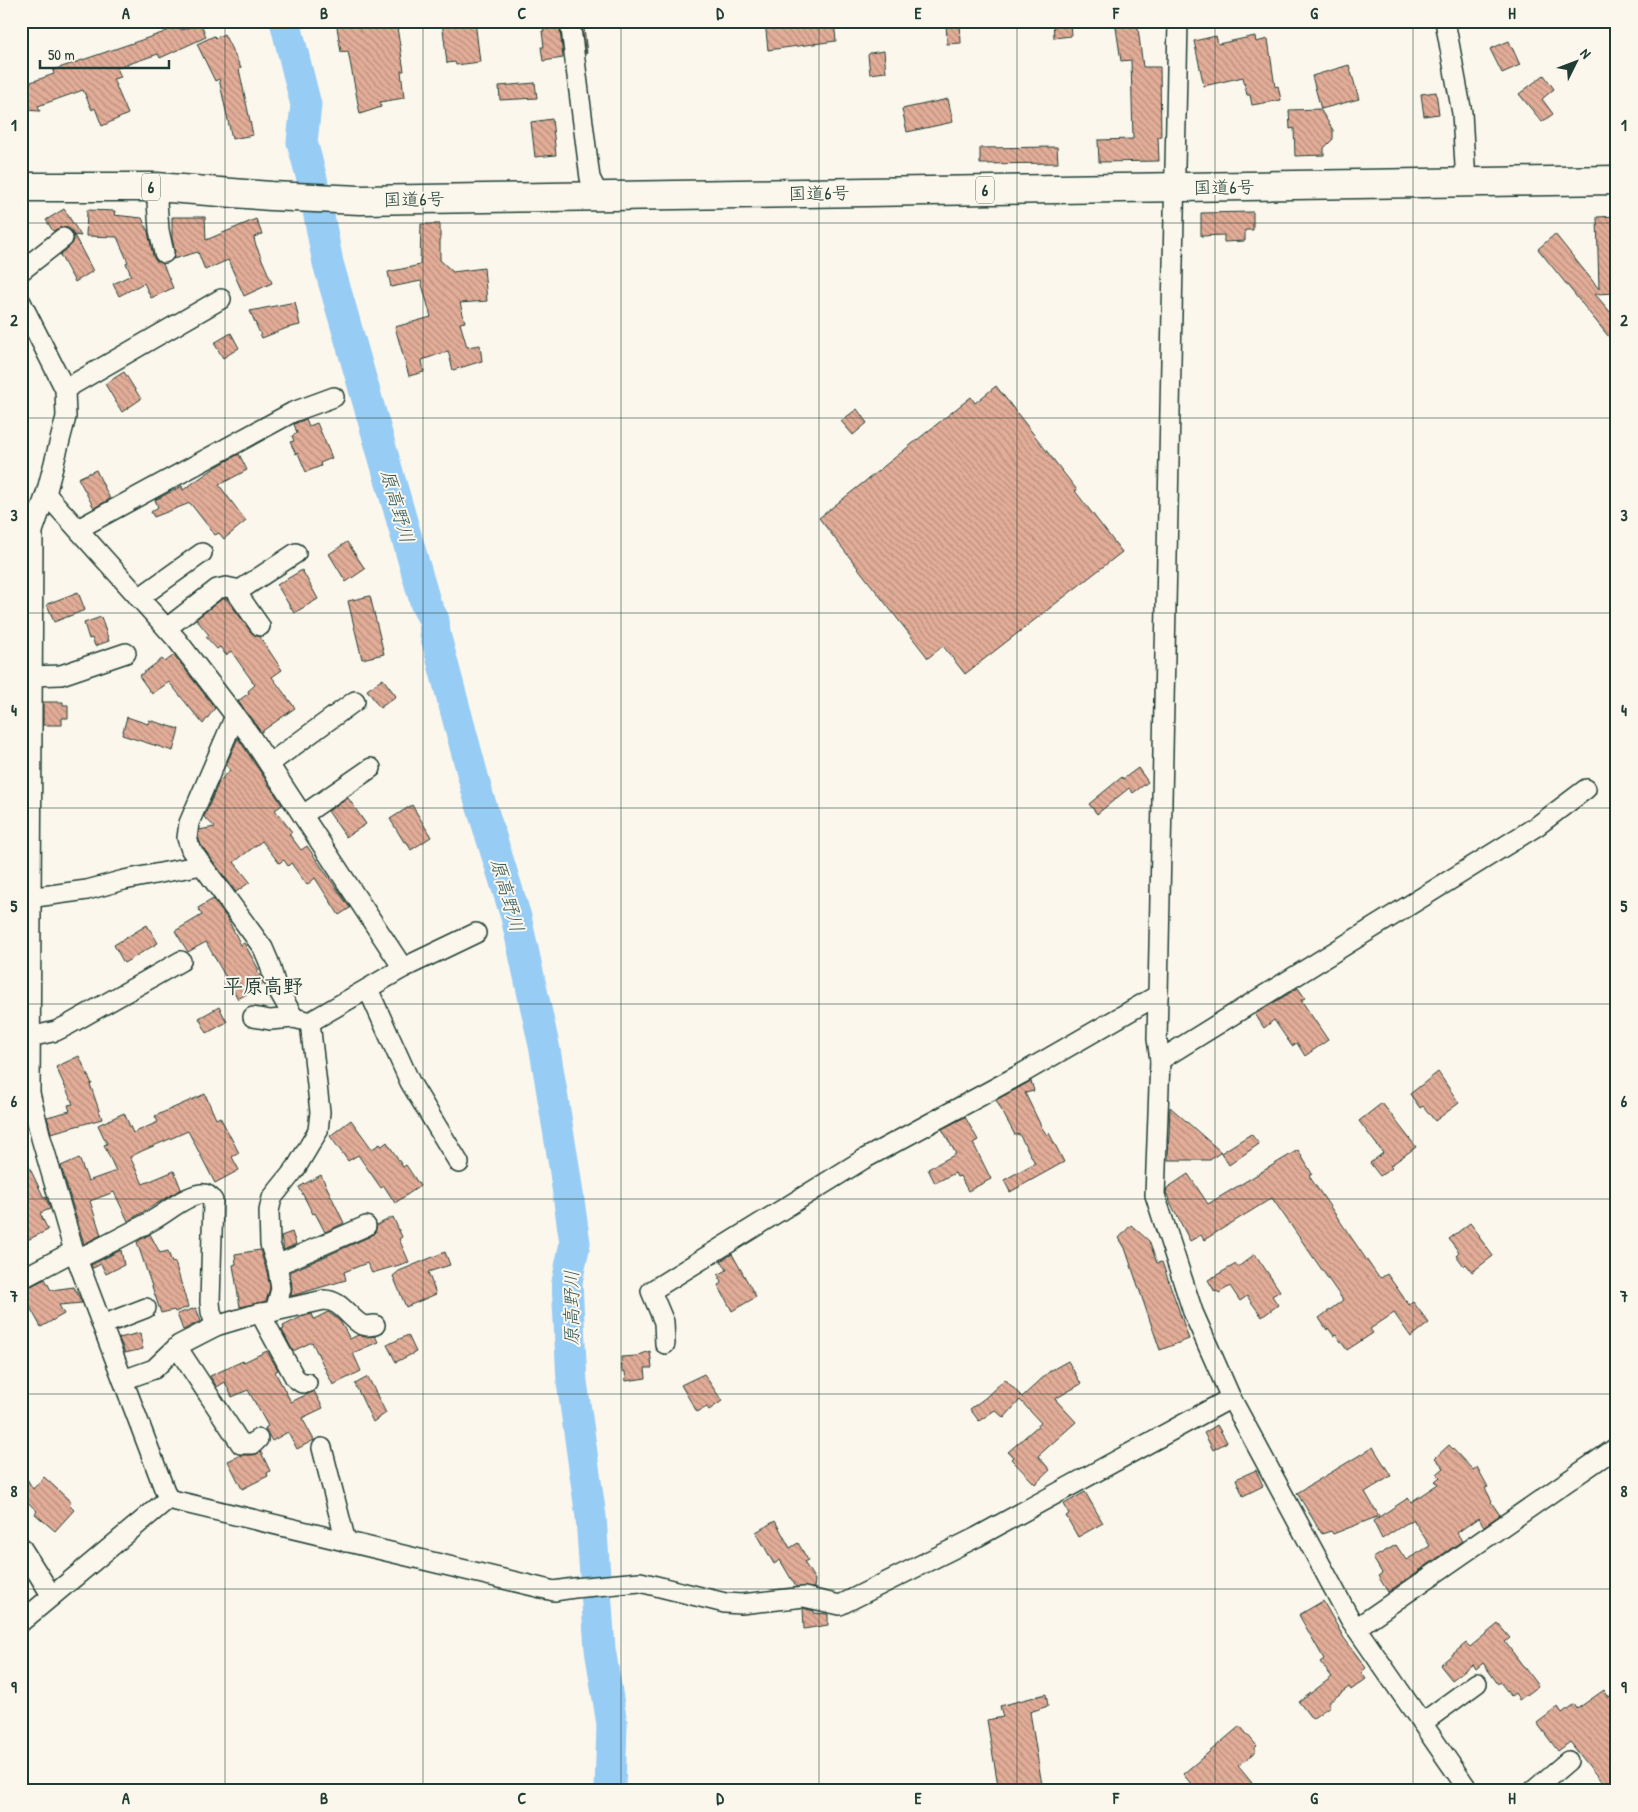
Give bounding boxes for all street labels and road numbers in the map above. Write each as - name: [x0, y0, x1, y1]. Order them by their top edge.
- road number: 6: [142, 173, 160, 200]
- street label: 国道6号: [1193, 174, 1255, 200]
- road number: 6: [976, 176, 994, 204]
- street label: 国道6号: [788, 180, 850, 206]
- street label: 国道6号: [383, 186, 445, 212]

